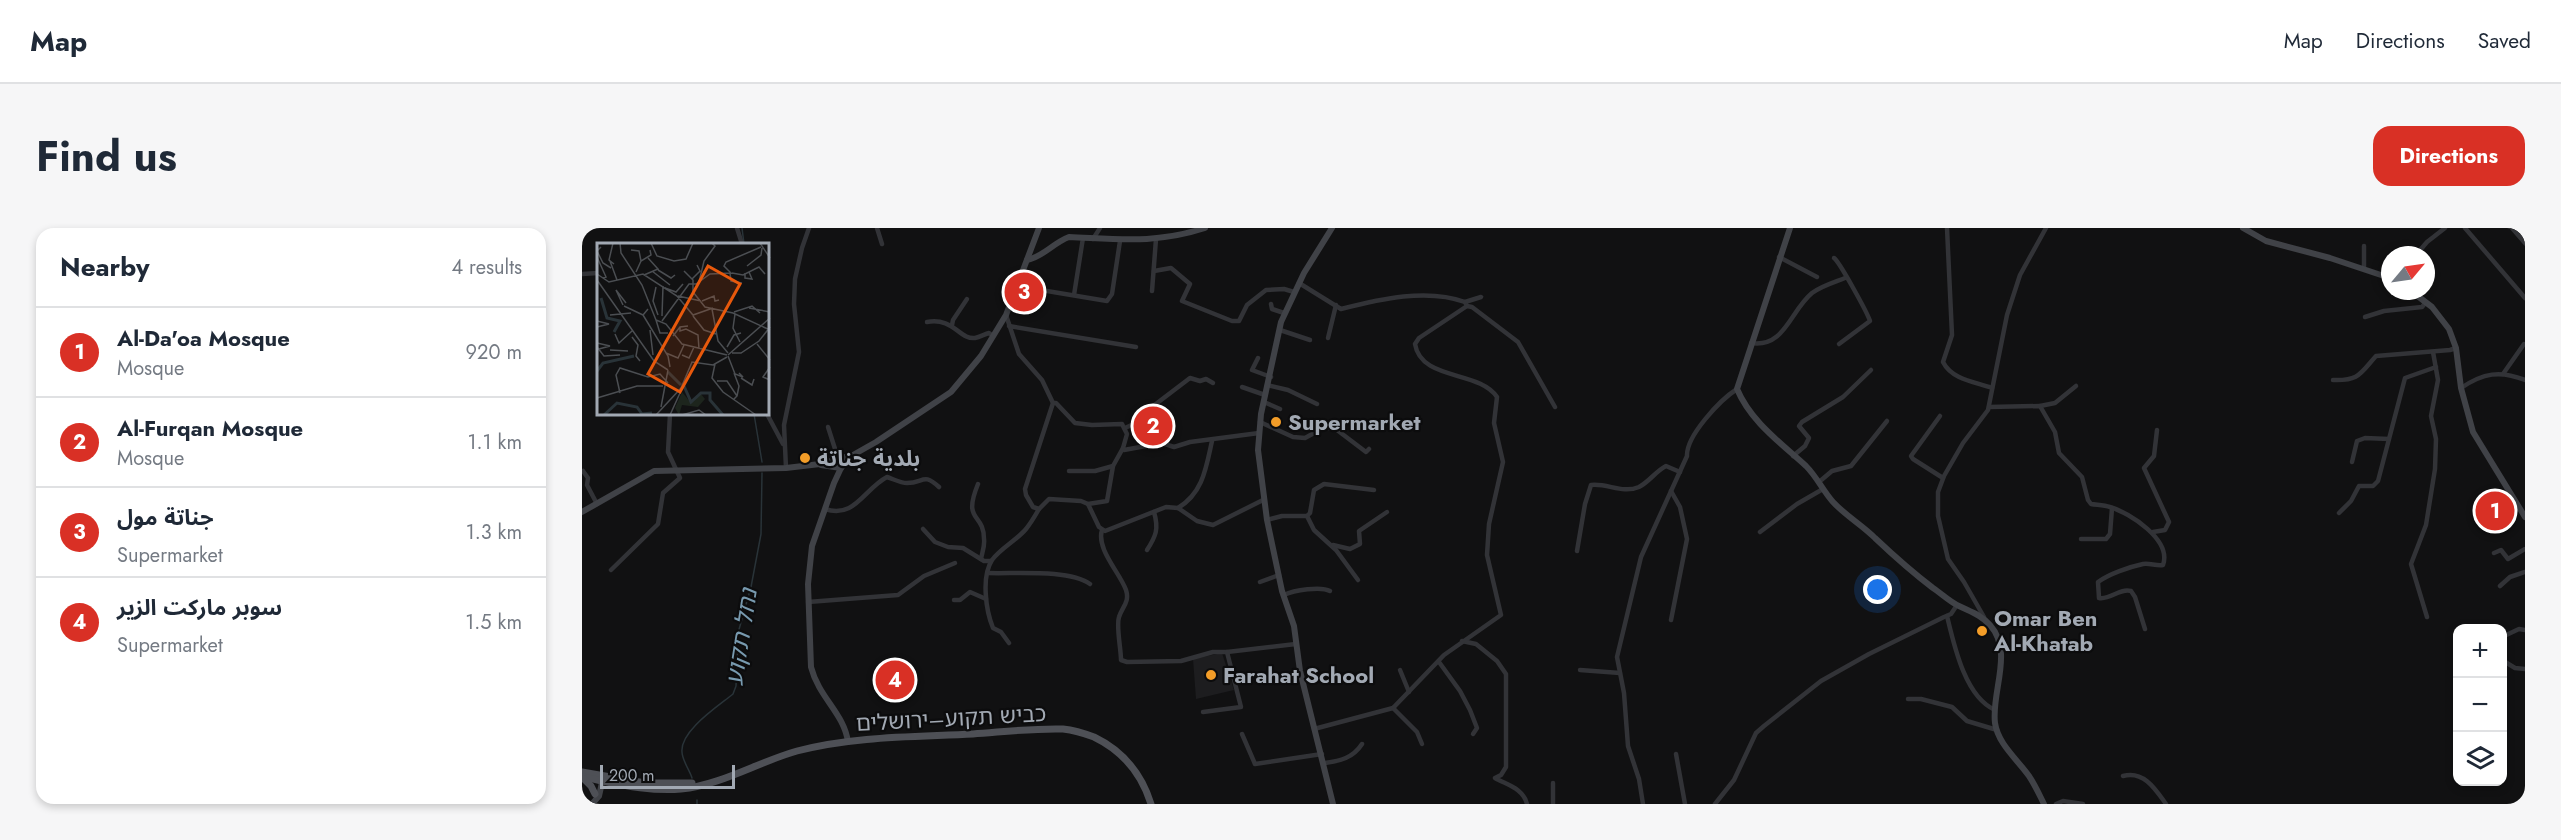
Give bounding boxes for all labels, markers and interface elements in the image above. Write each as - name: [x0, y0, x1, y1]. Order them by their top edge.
- text: Map: [30, 21, 87, 62]
- text: Map: [2284, 26, 2323, 56]
- text: Directions: [2356, 26, 2445, 56]
- text: Saved: [2478, 26, 2531, 56]
- text: Find us: [36, 126, 177, 187]
- button: Directions: [2373, 126, 2525, 186]
- inset map: [597, 243, 770, 416]
- north arrow: [2381, 246, 2435, 300]
- text: Nearby: [60, 248, 149, 286]
- text: 4 results: [451, 253, 522, 282]
- pin: 3: [1004, 270, 1044, 314]
- text: Al-Da'oa Mosque: [117, 322, 290, 354]
- text: 1: [74, 338, 85, 367]
- text: 920 m: [466, 338, 522, 367]
- text: Mosque: [117, 354, 184, 383]
- pin: 2: [1134, 404, 1172, 448]
- place label: Supermarket: [1288, 406, 1421, 438]
- text: Al-Furqan Mosque: [117, 412, 303, 444]
- marker: Supermarket: [1269, 415, 1283, 429]
- text: 2: [73, 428, 86, 457]
- text: 1.1 km: [468, 428, 522, 457]
- place label: بلدية جناتة: [817, 442, 920, 474]
- text: Mosque: [117, 444, 184, 473]
- marker: بلدية جناتة: [798, 451, 812, 465]
- pin: 1: [2476, 488, 2514, 534]
- text: جناتة مول: [117, 501, 214, 533]
- text: 3: [73, 518, 86, 547]
- text: 1.3 km: [466, 518, 522, 547]
- text: Supermarket: [117, 541, 223, 570]
- your location: [1863, 575, 1892, 604]
- water label: נחל תקוע: [716, 584, 766, 688]
- text: سوبر ماركت الزير: [117, 591, 282, 623]
- place label: Omar Ben Al-Khatab: [1993, 602, 2097, 659]
- text: 4: [73, 608, 86, 637]
- text: 1.5 km: [465, 608, 522, 637]
- marker: Omar Ben Al-Khatab: [1975, 624, 1989, 638]
- map controls: [2453, 624, 2507, 786]
- button: +: [2453, 624, 2507, 678]
- text: Supermarket: [117, 631, 223, 660]
- pin: 4: [876, 658, 914, 702]
- place label: Farahat School: [1223, 659, 1374, 691]
- marker: Farahat School: [1204, 668, 1218, 682]
- button: −: [2453, 678, 2507, 732]
- street label: כביש תקוע–ירושלים: [855, 697, 1047, 739]
- button: layers: [2453, 732, 2507, 786]
- scale bar: [600, 762, 735, 790]
- text: 200 m: [609, 764, 655, 787]

